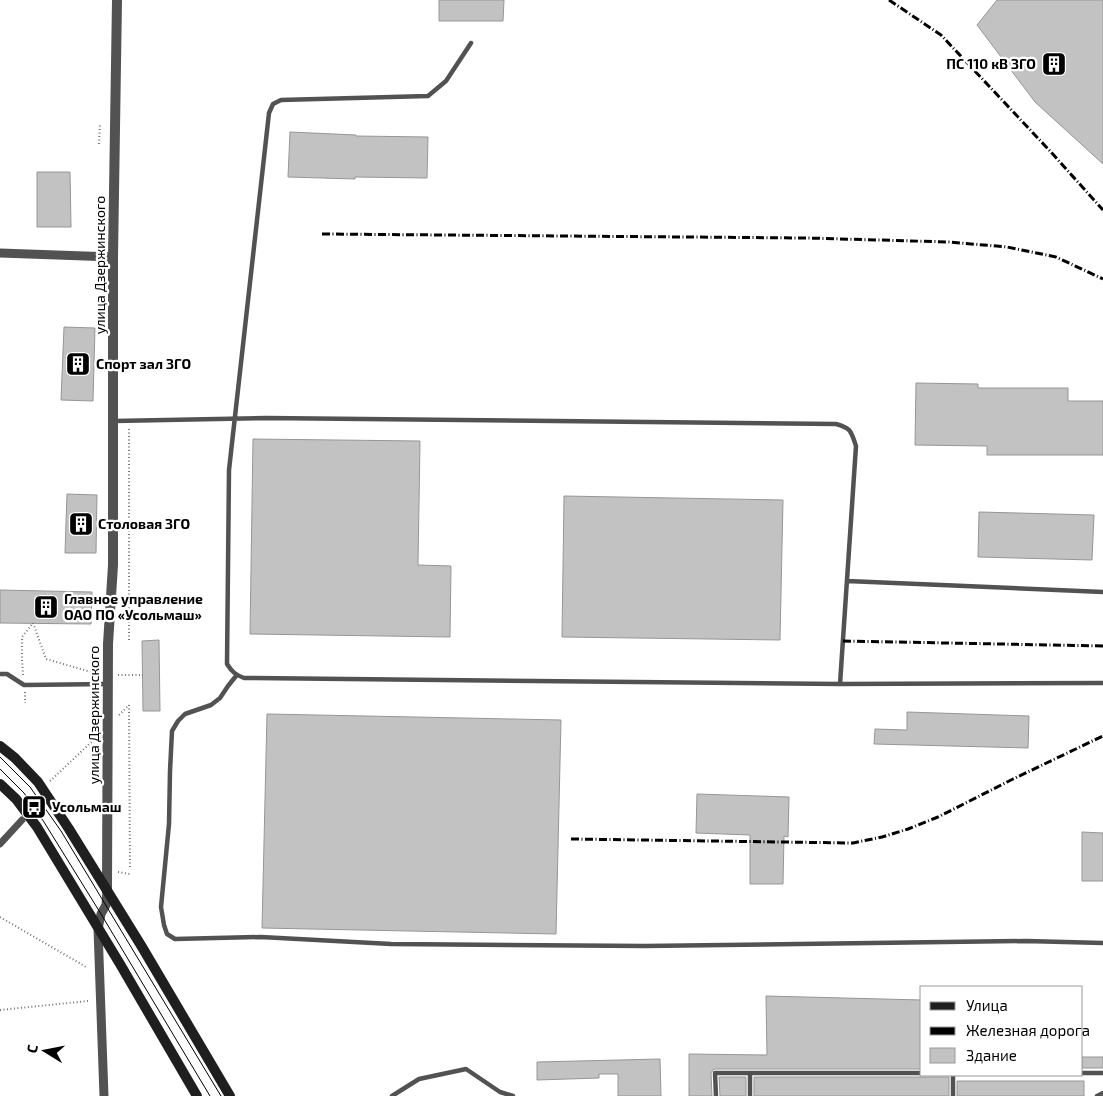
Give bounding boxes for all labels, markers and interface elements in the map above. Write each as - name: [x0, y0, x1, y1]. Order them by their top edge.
- building icon: ПС 110 кВ ЗГО: [1041, 51, 1067, 77]
- place label: ПС 110 кВ ЗГО: [946, 55, 1036, 72]
- street label: улица Дзержинского: [91, 196, 108, 334]
- building icon: Спорт зал ЗГО: [65, 351, 91, 377]
- place label: Спорт зал ЗГО: [96, 355, 191, 372]
- building icon: Столовая ЗГО: [68, 511, 94, 537]
- place label: Столовая ЗГО: [98, 515, 190, 532]
- place label: Главное управление ОАО ПО «Усольмаш»: [64, 590, 203, 623]
- building icon: Главное управление ОАО ПО «Усольмаш»: [33, 594, 59, 620]
- street label: улица Дзержинского: [85, 646, 102, 784]
- bus stop icon: Усольмаш: [21, 794, 47, 820]
- place label: Усольмаш: [52, 798, 122, 815]
- legend: [920, 986, 1083, 1076]
- text: Улица: [966, 996, 1008, 1014]
- text: Железная дорога: [966, 1021, 1090, 1039]
- north arrow: [20, 1026, 70, 1076]
- text: С: [23, 1043, 41, 1054]
- text: Здание: [966, 1046, 1017, 1064]

